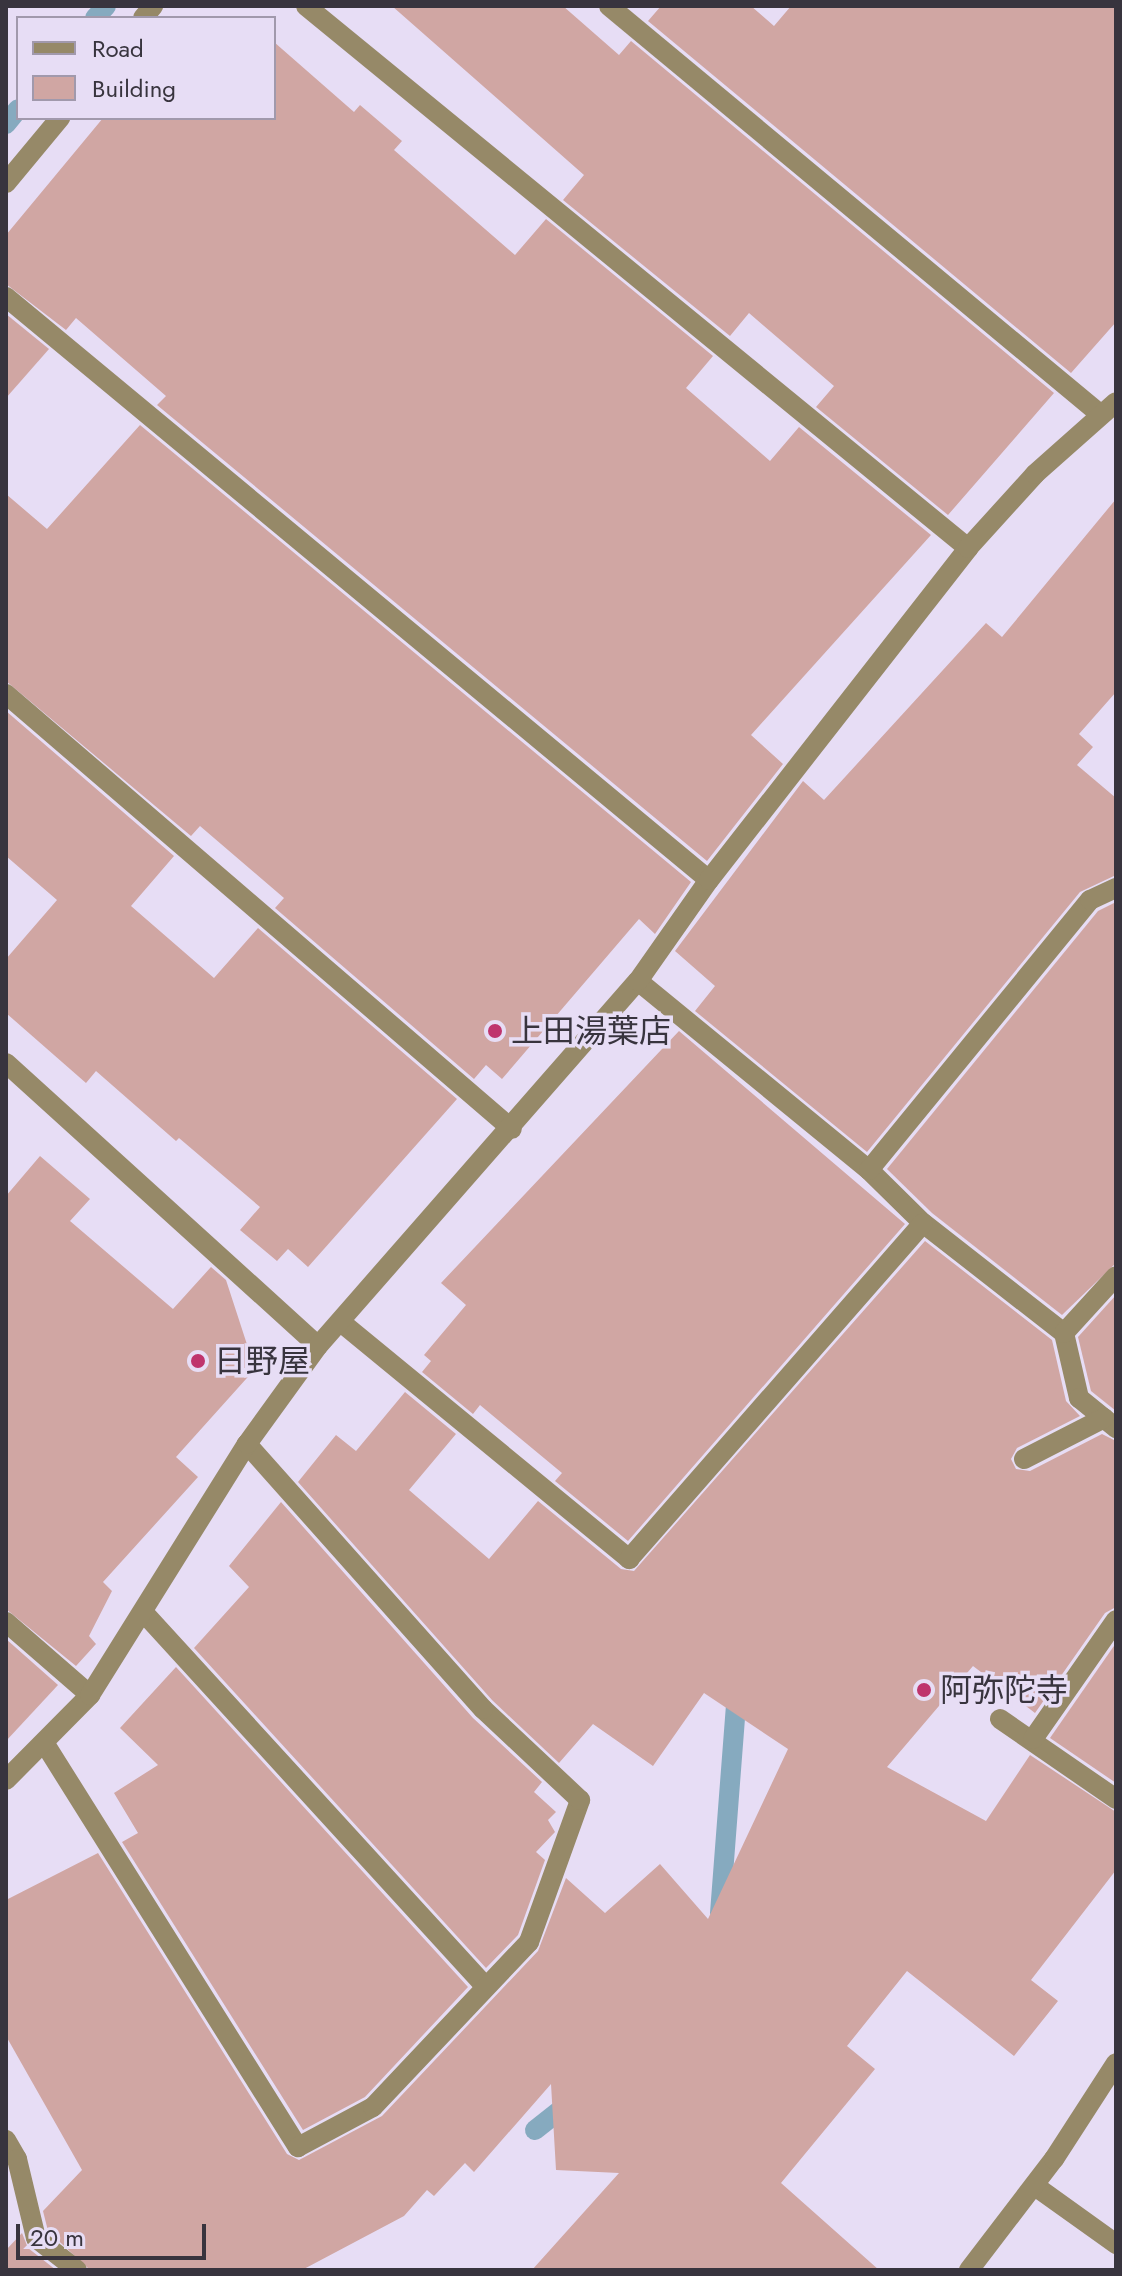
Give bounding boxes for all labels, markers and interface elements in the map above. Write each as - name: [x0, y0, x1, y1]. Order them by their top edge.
- legend: [16, 16, 276, 120]
- text: Road: [92, 31, 144, 66]
- text: Building: [92, 71, 176, 106]
- place label: 上田湯葉店: [511, 1012, 671, 1050]
- marker: 上田湯葉店: [486, 1022, 504, 1040]
- place label: 日野屋: [214, 1342, 310, 1380]
- marker: 日野屋: [189, 1352, 207, 1370]
- place label: 阿弥陀寺: [940, 1671, 1068, 1709]
- marker: 阿弥陀寺: [915, 1681, 933, 1699]
- scale bar: [20, 2208, 210, 2258]
- text: 20 m: [30, 2220, 84, 2255]

